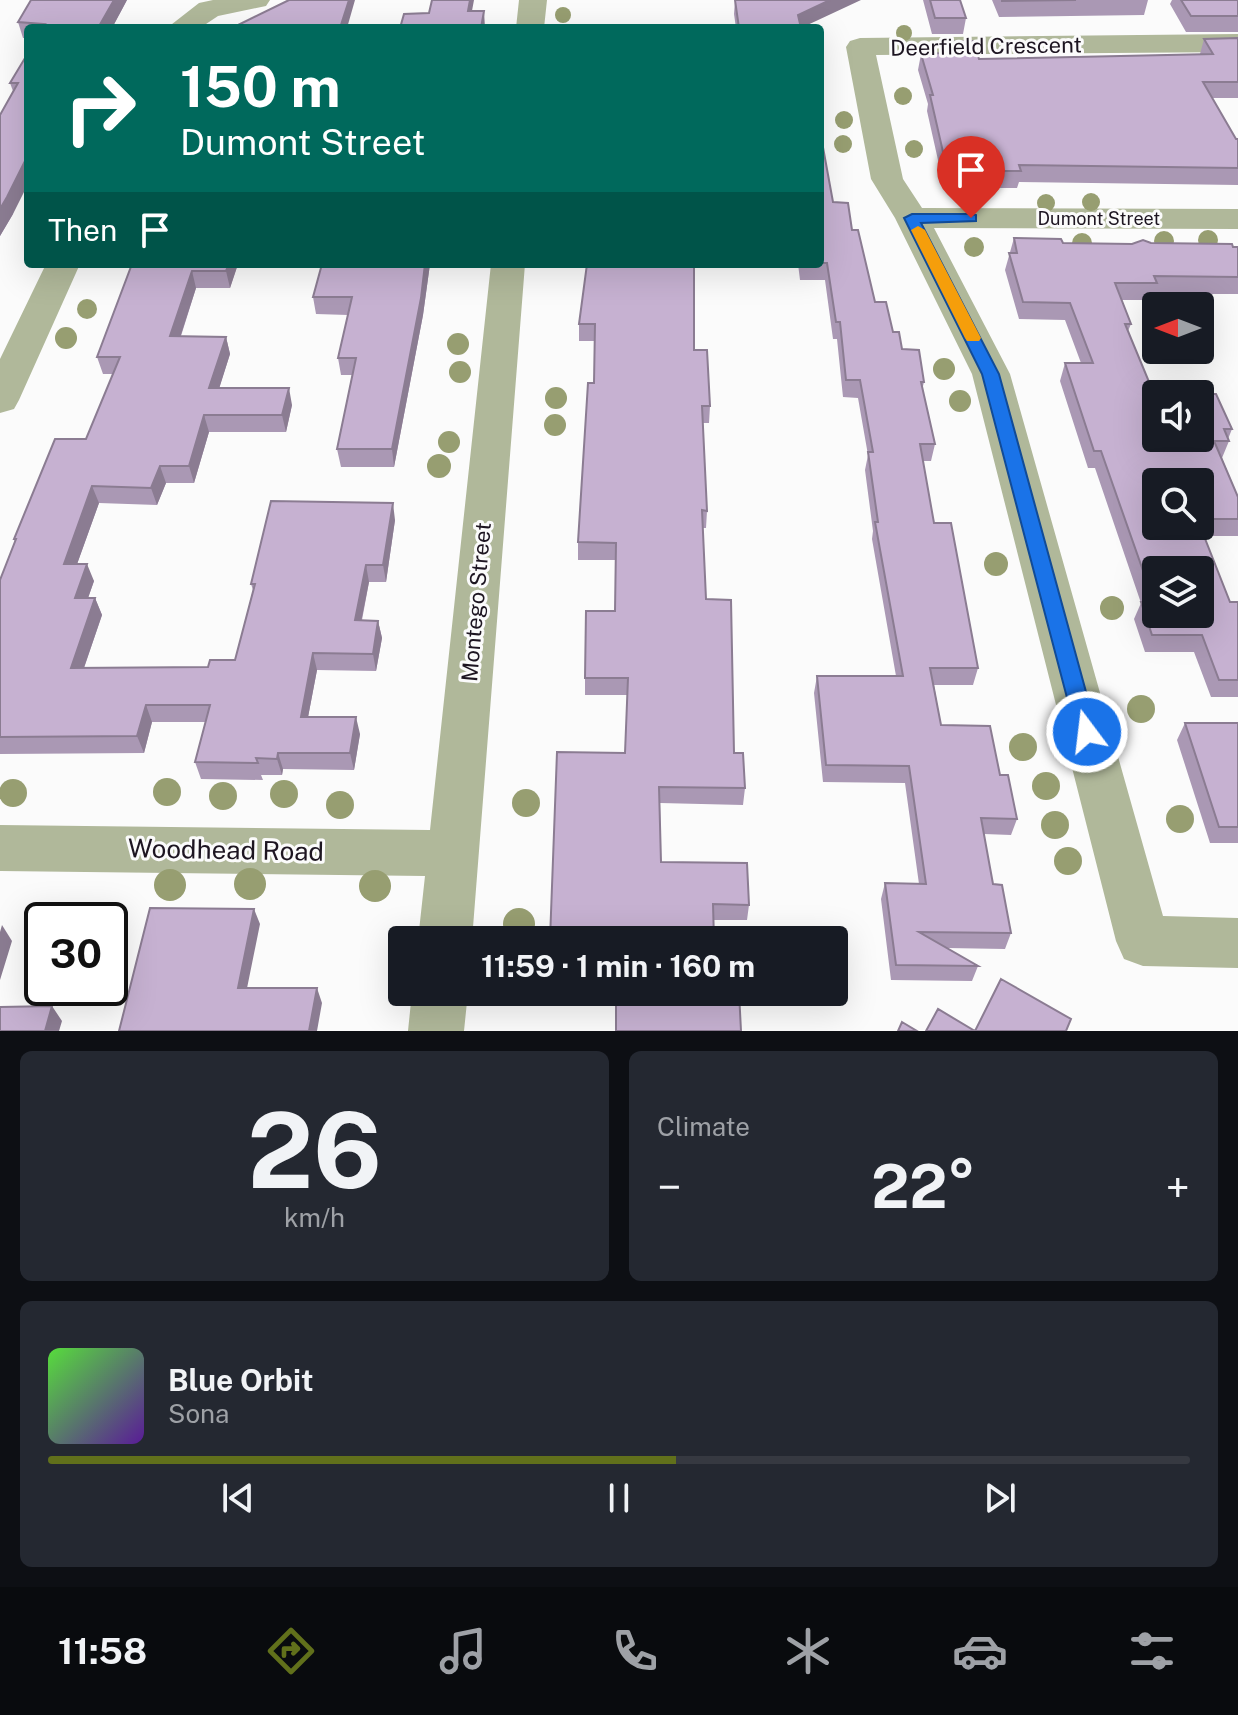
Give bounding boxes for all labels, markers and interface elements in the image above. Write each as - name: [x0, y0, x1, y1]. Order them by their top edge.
- street label: Deerfield Crescent: [890, 31, 1082, 61]
- text: 150 m: [180, 54, 341, 120]
- icon: right: [48, 56, 152, 160]
- text: Dumont Street: [180, 121, 426, 163]
- pin: [937, 136, 1005, 218]
- icon: arrive: [949, 148, 993, 192]
- icon: arrive: [133, 208, 177, 252]
- street label: Dumont Street: [1038, 208, 1160, 229]
- text: Then: [48, 212, 117, 248]
- north arrow: [1142, 292, 1214, 364]
- map controls: [1142, 292, 1214, 628]
- button: sound: [1142, 380, 1214, 452]
- button: search: [1142, 468, 1214, 540]
- street label: Montego Street: [456, 521, 496, 683]
- button: layers: [1142, 556, 1214, 628]
- position arrow: [1045, 690, 1129, 774]
- street label: Woodhead Road: [128, 832, 324, 867]
- speed limit sign: 30: [24, 902, 128, 1006]
- text: 11:59 · 1 min · 160 m: [481, 948, 755, 984]
- text: 26: [247, 1089, 382, 1211]
- text: Climate: [657, 1111, 750, 1142]
- text: 22°: [871, 1151, 976, 1222]
- text: −: [657, 1161, 681, 1213]
- text: +: [1166, 1161, 1190, 1213]
- text: km/h: [284, 1202, 345, 1233]
- text: Blue Orbit: [168, 1362, 314, 1398]
- text: Sona: [168, 1398, 229, 1429]
- icon: previous: [216, 1476, 260, 1520]
- icon: pause: [597, 1476, 641, 1520]
- icon: next: [978, 1476, 1022, 1520]
- icon: directions: [263, 1623, 319, 1679]
- icon: music: [435, 1623, 491, 1679]
- icon: phone: [607, 1623, 663, 1679]
- icon: climate: [780, 1623, 836, 1679]
- icon: car: [952, 1623, 1008, 1679]
- icon: filters: [1124, 1623, 1180, 1679]
- text: 11:58: [58, 1630, 147, 1672]

